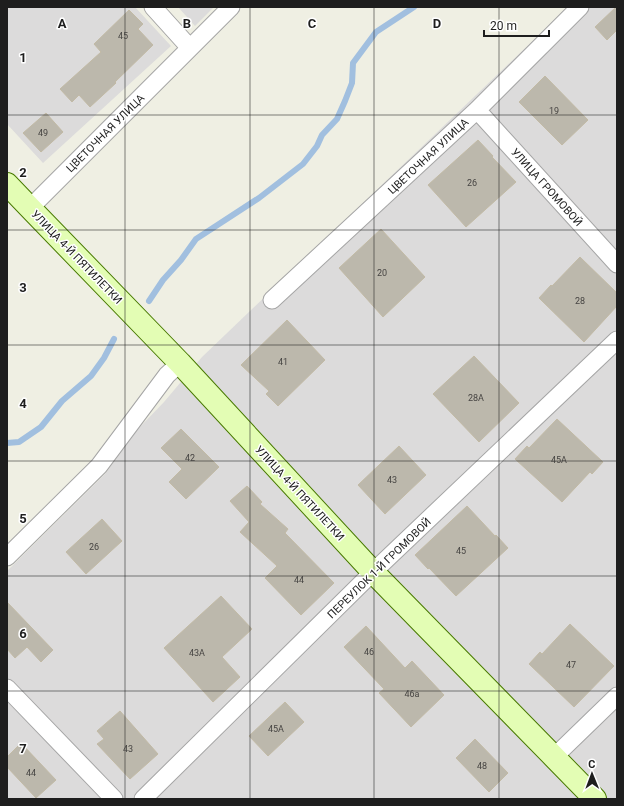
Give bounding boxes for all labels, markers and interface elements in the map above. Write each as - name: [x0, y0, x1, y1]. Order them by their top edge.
- scale bar: [484, 12, 549, 38]
- text: A: [58, 16, 67, 31]
- text: B: [183, 16, 191, 31]
- text: C: [308, 16, 317, 31]
- text: D: [433, 16, 441, 31]
- text: 20 m: [490, 19, 517, 33]
- house number: 45: [118, 31, 128, 41]
- text: 1: [19, 50, 27, 65]
- street label: ЦВЕТОЧНАЯ УЛИЦА: [64, 91, 148, 175]
- house number: 19: [549, 106, 559, 116]
- street label: ЦВЕТОЧНАЯ УЛИЦА: [385, 115, 472, 197]
- house number: 49: [38, 128, 48, 138]
- street label: УЛИЦА ГРОМОВОЙ: [508, 146, 585, 229]
- text: 2: [19, 165, 27, 180]
- house number: 26: [467, 178, 477, 188]
- street label: УЛИЦА 4-Й ПЯТИЛЕТКИ: [29, 208, 125, 307]
- house number: 20: [377, 268, 387, 278]
- text: 3: [19, 280, 27, 295]
- house number: 28: [575, 296, 585, 306]
- house number: 41: [278, 357, 288, 367]
- house number: 28А: [468, 393, 484, 403]
- text: 4: [19, 396, 27, 411]
- street label: УЛИЦА 4-Й ПЯТИЛЕТКИ: [252, 443, 347, 543]
- house number: 42: [185, 453, 195, 463]
- house number: 45А: [551, 455, 567, 465]
- house number: 43: [387, 475, 397, 485]
- text: 5: [19, 511, 27, 526]
- street label: ПЕРЕУЛОК 1-Й ГРОМОВОЙ: [325, 515, 434, 621]
- house number: 26: [89, 542, 99, 552]
- house number: 45: [456, 546, 466, 556]
- house number: 44: [294, 575, 304, 585]
- text: 6: [19, 626, 27, 641]
- house number: 46: [364, 647, 374, 657]
- house number: 43А: [189, 648, 205, 658]
- house number: 47: [566, 660, 576, 670]
- house number: 46а: [404, 689, 420, 699]
- house number: 45А: [268, 724, 284, 734]
- text: 7: [19, 741, 27, 756]
- house number: 43: [123, 744, 133, 754]
- north arrow: [572, 754, 612, 794]
- text: С: [588, 758, 596, 771]
- house number: 48: [477, 761, 487, 771]
- house number: 44: [26, 768, 36, 778]

